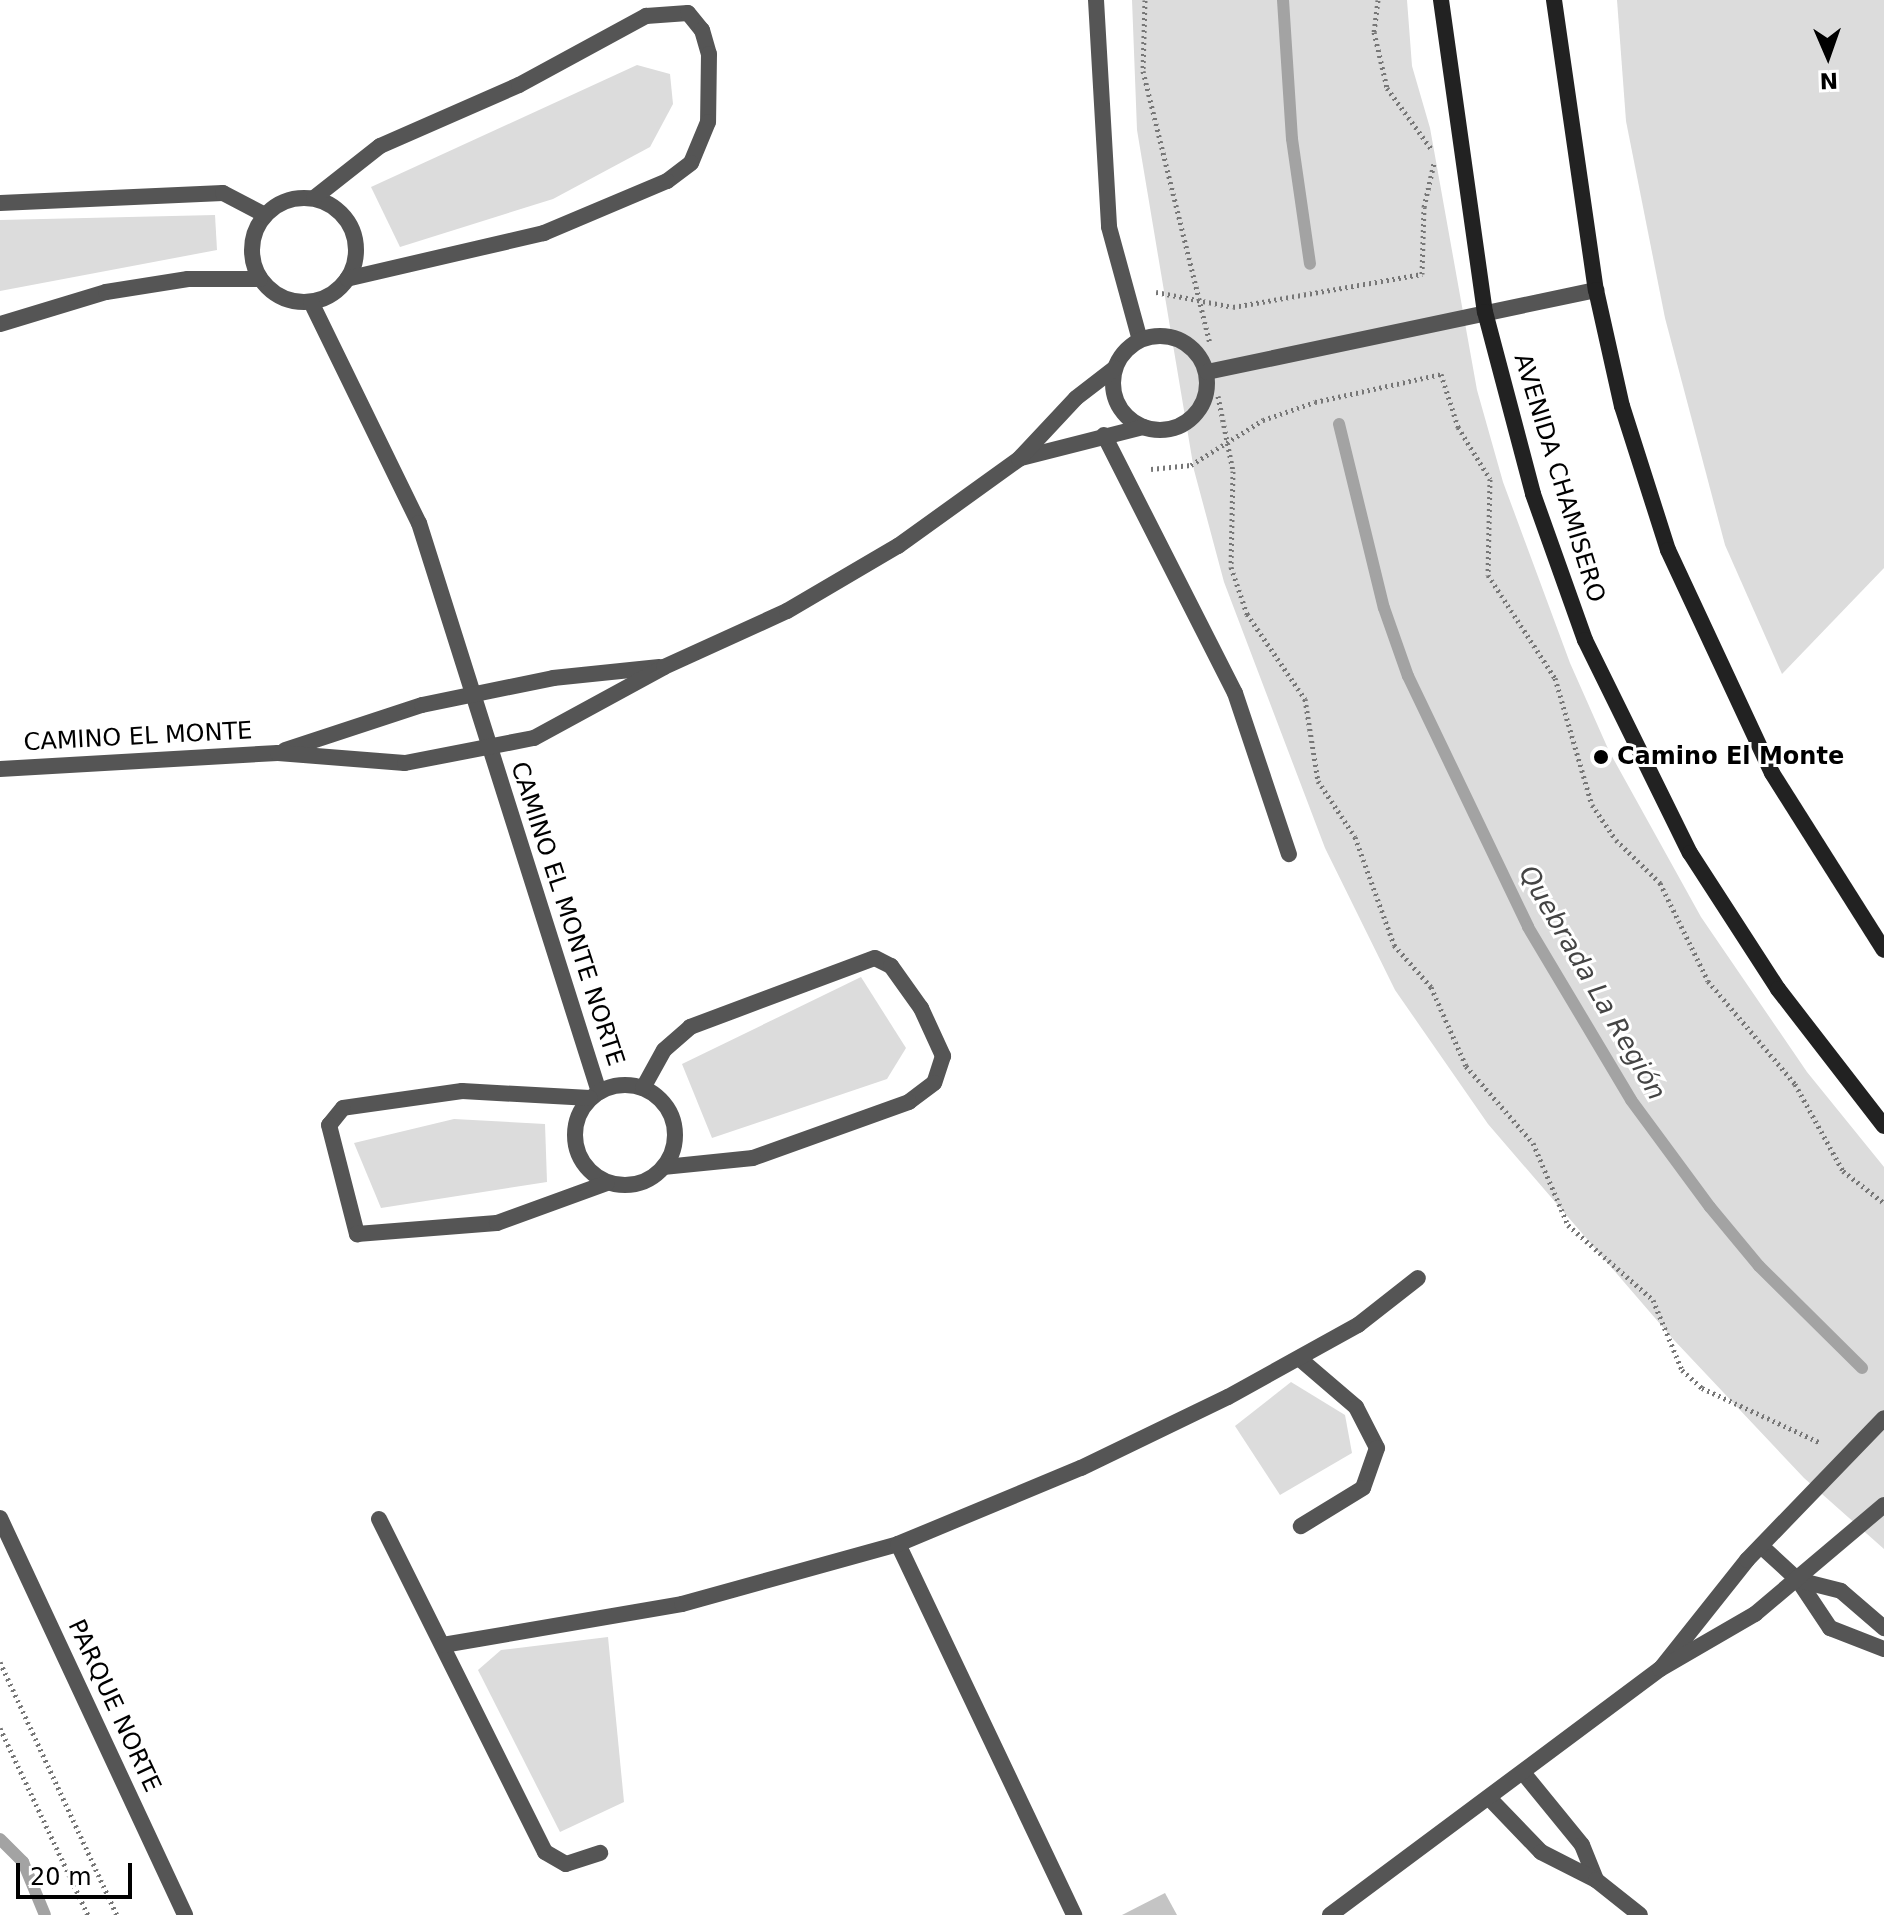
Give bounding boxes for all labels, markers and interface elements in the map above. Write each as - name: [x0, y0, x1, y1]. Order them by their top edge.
- north arrow: [1788, 16, 1868, 96]
- text: N: [1819, 68, 1839, 93]
- street label: AVENIDA CHAMISERO: [1507, 350, 1611, 606]
- street label: CAMINO EL MONTE: [23, 717, 253, 757]
- place label: Camino El Monte: [1617, 743, 1844, 771]
- marker: Camino El Monte: [1592, 748, 1610, 766]
- street label: CAMINO EL MONTE NORTE: [504, 758, 630, 1070]
- water label: Quebrada La Región: [1512, 860, 1672, 1106]
- street label: PARQUE NORTE: [61, 1615, 167, 1797]
- scale bar: [20, 1847, 136, 1897]
- text: 20 m: [30, 1863, 92, 1891]

